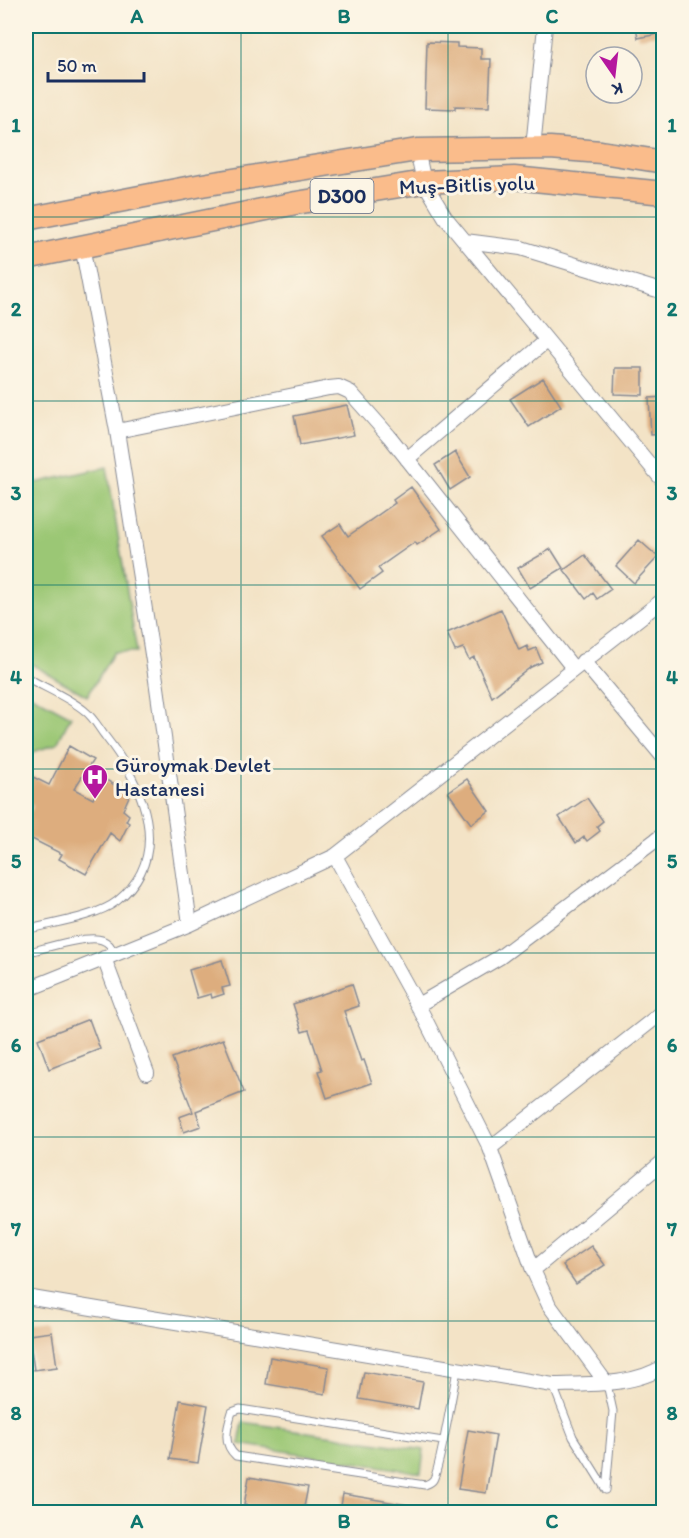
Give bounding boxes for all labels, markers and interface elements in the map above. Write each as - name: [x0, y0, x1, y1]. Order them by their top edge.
- text: A: [130, 4, 144, 28]
- text: B: [338, 4, 351, 28]
- text: C: [546, 4, 559, 28]
- scale bar: [48, 45, 144, 83]
- north arrow: [584, 45, 644, 105]
- text: 50 m: [57, 55, 97, 77]
- text: K: [610, 79, 625, 100]
- text: 1: [11, 113, 21, 137]
- text: 1: [667, 113, 677, 137]
- street label: Muş-Bitlis yolu: [399, 170, 535, 199]
- road number: D300: [310, 179, 374, 213]
- text: 2: [11, 297, 22, 321]
- text: 2: [667, 297, 678, 321]
- text: 3: [11, 481, 22, 505]
- text: 3: [667, 481, 678, 505]
- text: 4: [10, 665, 22, 689]
- text: 4: [666, 665, 678, 689]
- place label: Güroymak Devlet Hastanesi: [115, 752, 271, 801]
- hospital icon: Güroymak Devlet Hastanesi: [80, 762, 110, 800]
- text: 5: [11, 849, 22, 873]
- text: 5: [667, 849, 678, 873]
- text: 6: [11, 1033, 22, 1057]
- text: 6: [667, 1033, 678, 1057]
- text: 7: [10, 1217, 21, 1241]
- text: 7: [666, 1217, 677, 1241]
- text: 8: [11, 1401, 22, 1425]
- text: 8: [667, 1401, 678, 1425]
- text: A: [130, 1509, 144, 1533]
- text: B: [338, 1509, 351, 1533]
- text: C: [546, 1509, 559, 1533]

